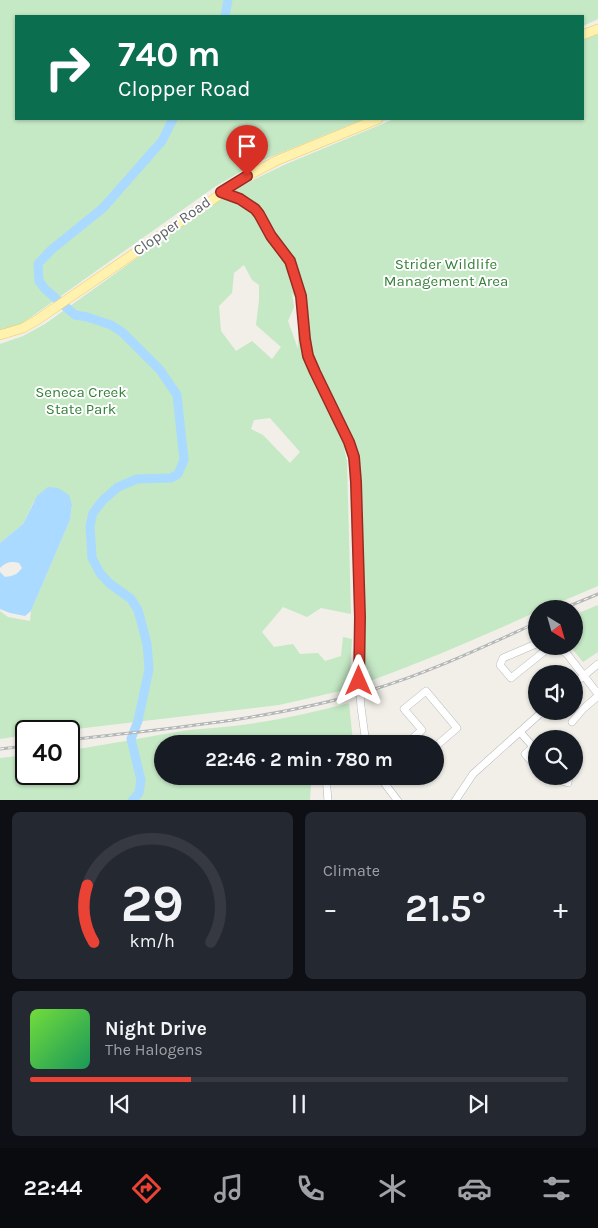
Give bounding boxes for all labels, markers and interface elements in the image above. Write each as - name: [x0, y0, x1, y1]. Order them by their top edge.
- text: 740 m: [118, 34, 220, 75]
- icon: right: [35, 35, 100, 100]
- text: Clopper Road: [118, 76, 251, 102]
- pin: [226, 125, 268, 176]
- icon: arrive: [233, 132, 261, 160]
- street label: Clopper Road: [130, 193, 214, 259]
- park label: Strider Wildlife Management Area: [384, 255, 508, 290]
- park label: Seneca Creek State Park: [35, 383, 127, 418]
- north arrow: [528, 600, 582, 655]
- map controls: [528, 600, 583, 785]
- position arrow: [332, 654, 384, 706]
- button: sound: [528, 665, 583, 720]
- speed limit sign: 40: [15, 720, 80, 785]
- button: search: [528, 730, 583, 785]
- text: 22:46 · 2 min · 780 m: [205, 749, 393, 771]
- text: Climate: [323, 861, 380, 880]
- text: 29: [121, 873, 184, 934]
- text: 21.5°: [405, 886, 486, 931]
- text: −: [323, 892, 338, 925]
- text: +: [553, 892, 568, 925]
- text: km/h: [130, 931, 175, 952]
- text: Night Drive: [105, 1018, 207, 1040]
- text: The Halogens: [105, 1040, 203, 1059]
- icon: previous: [106, 1090, 134, 1118]
- icon: pause: [285, 1090, 313, 1118]
- icon: next: [464, 1090, 492, 1118]
- icon: directions: [129, 1171, 164, 1206]
- icon: music: [211, 1171, 246, 1206]
- icon: phone: [293, 1171, 328, 1206]
- icon: climate: [375, 1171, 410, 1206]
- icon: car: [457, 1171, 492, 1206]
- icon: filters: [539, 1171, 574, 1206]
- text: 22:44: [24, 1175, 82, 1201]

